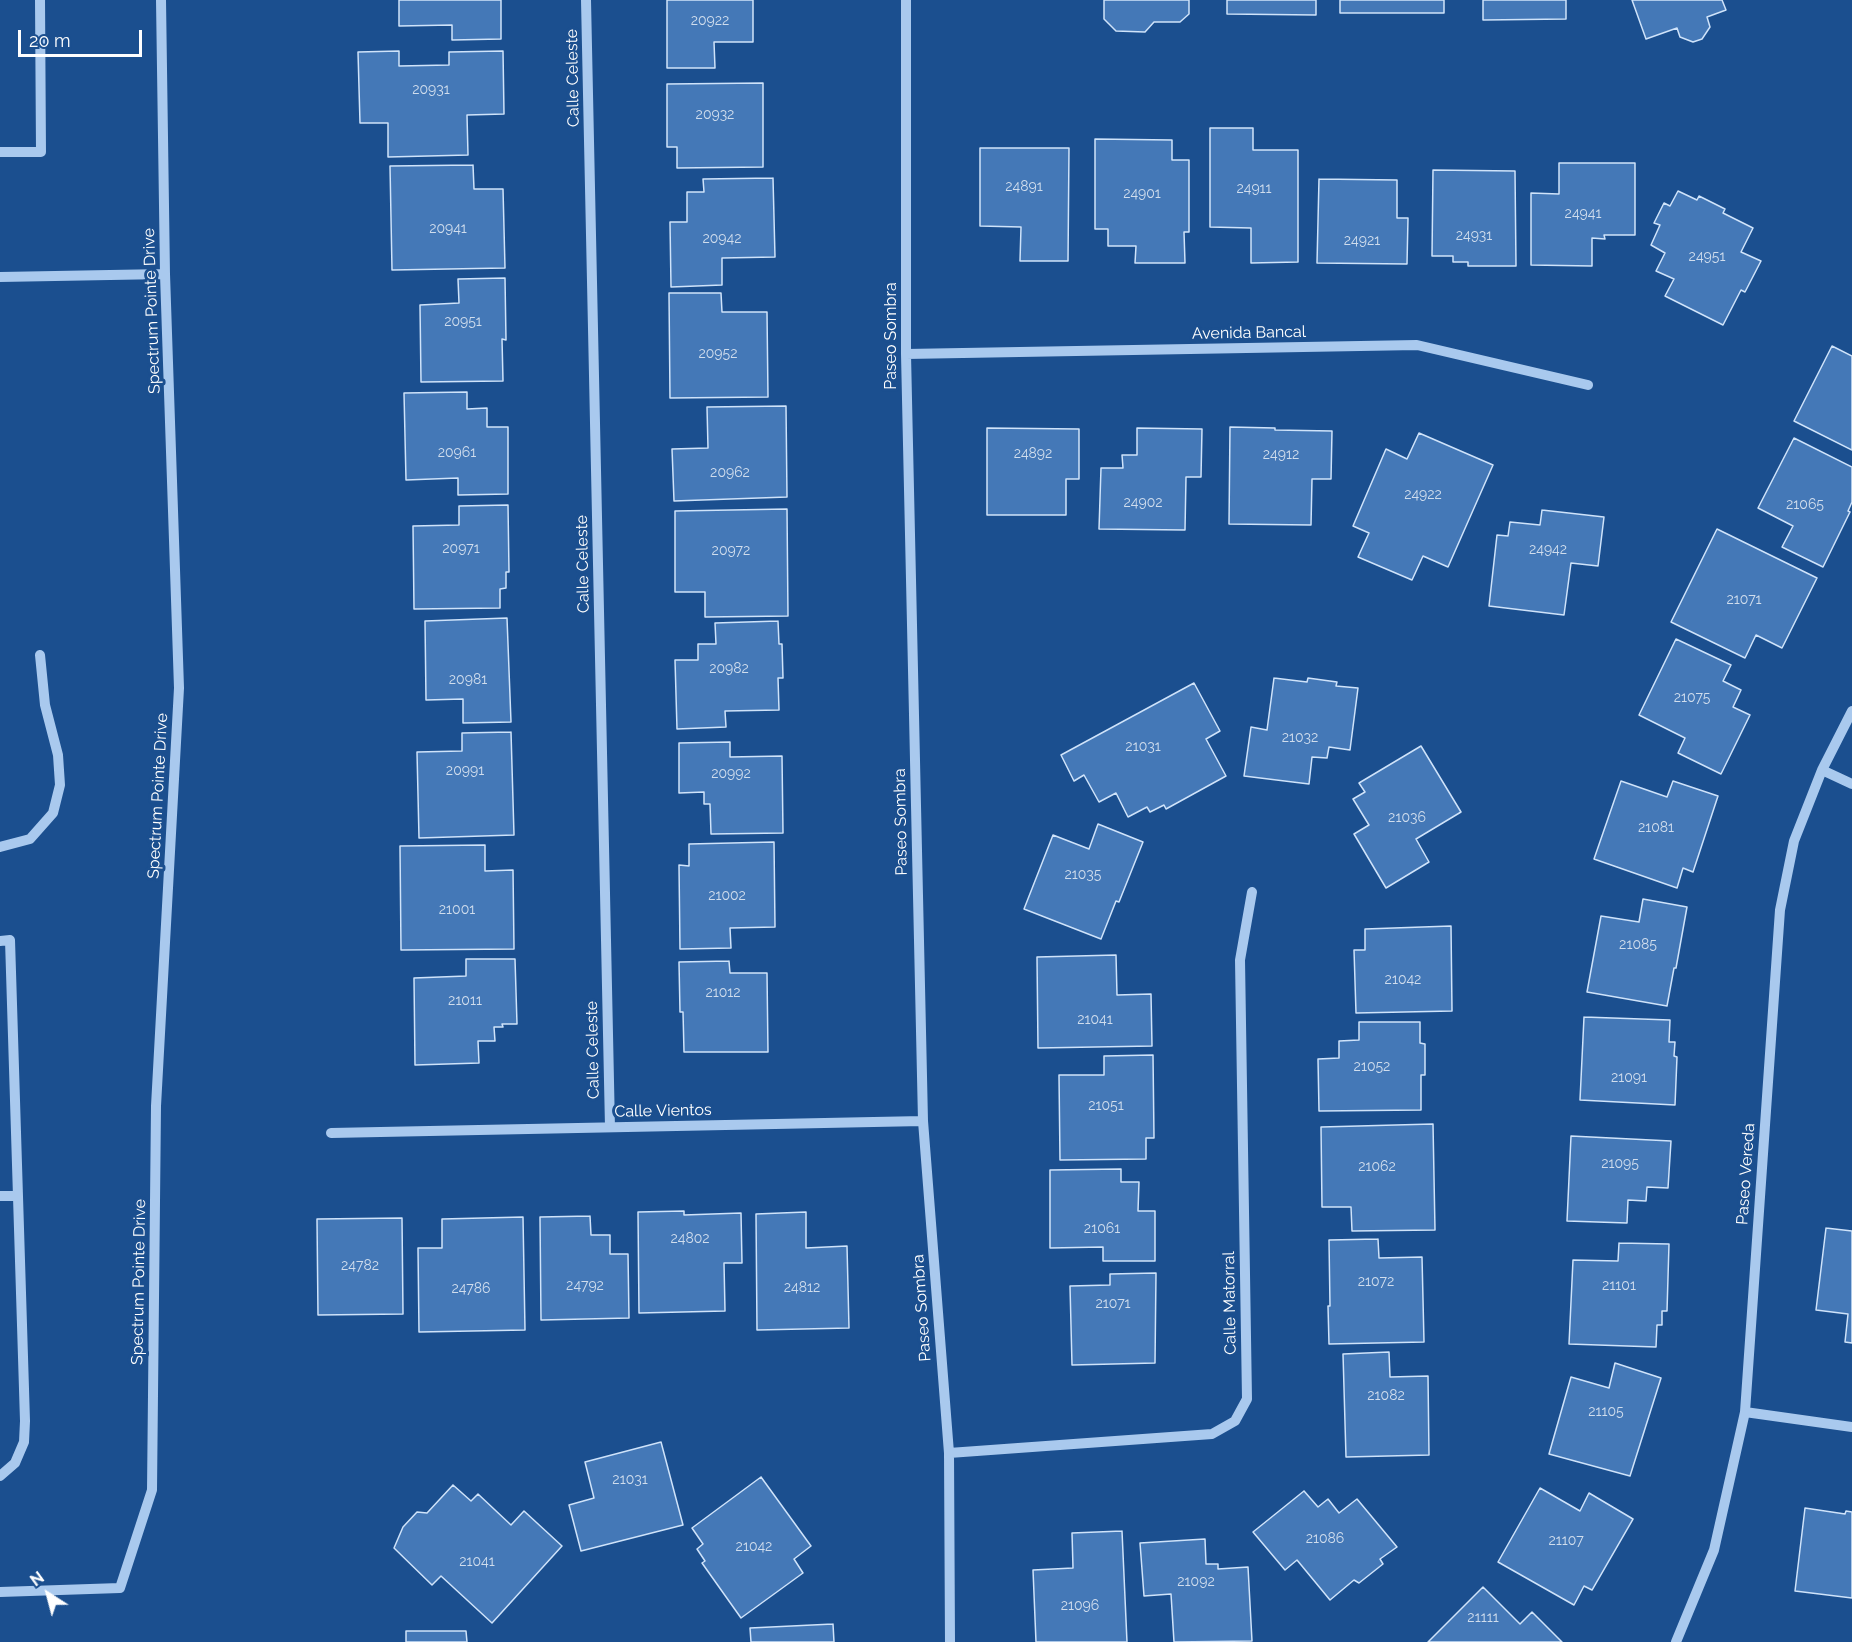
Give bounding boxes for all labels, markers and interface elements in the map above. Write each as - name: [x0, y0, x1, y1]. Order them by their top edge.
- house number: 20922: [691, 13, 729, 29]
- scale bar: [21, 18, 146, 56]
- street label: Calle Celeste: [563, 29, 583, 127]
- text: 20 m: [29, 30, 71, 51]
- house number: 20931: [412, 82, 450, 98]
- house number: 20932: [696, 107, 734, 123]
- house number: 24891: [1005, 179, 1043, 195]
- house number: 24911: [1236, 181, 1272, 197]
- house number: 24901: [1123, 186, 1161, 202]
- house number: 24941: [1565, 206, 1601, 222]
- house number: 20941: [429, 221, 467, 237]
- street label: Spectrum Pointe Drive: [140, 228, 164, 394]
- house number: 24931: [1456, 228, 1492, 244]
- house number: 20942: [702, 231, 742, 247]
- house number: 24921: [1344, 233, 1380, 249]
- house number: 24951: [1689, 249, 1725, 265]
- street label: Paseo Sombra: [881, 282, 901, 390]
- house number: 20951: [444, 314, 482, 330]
- street label: Avenida Bancal: [1192, 322, 1306, 344]
- house number: 20952: [699, 346, 737, 362]
- house number: 20961: [438, 445, 476, 461]
- house number: 24892: [1014, 446, 1052, 462]
- house number: 24912: [1263, 447, 1299, 463]
- house number: 20962: [710, 465, 750, 481]
- house number: 24922: [1404, 487, 1442, 503]
- house number: 24902: [1123, 495, 1163, 511]
- house number: 21065: [1786, 497, 1824, 513]
- street label: Calle Celeste: [573, 515, 593, 613]
- house number: 20971: [442, 541, 480, 557]
- house number: 24942: [1529, 542, 1567, 558]
- house number: 20972: [712, 543, 750, 559]
- house number: 21071: [1726, 592, 1762, 608]
- house number: 20982: [709, 661, 749, 677]
- house number: 20981: [449, 672, 487, 688]
- house number: 21075: [1674, 690, 1710, 706]
- street label: Spectrum Pointe Drive: [144, 713, 172, 879]
- house number: 21032: [1282, 730, 1318, 746]
- house number: 21031: [1125, 739, 1161, 755]
- house number: 20991: [446, 763, 484, 779]
- house number: 20992: [711, 766, 751, 782]
- street label: Paseo Sombra: [890, 768, 912, 876]
- house number: 21036: [1388, 810, 1426, 826]
- house number: 21081: [1638, 820, 1674, 836]
- house number: 21035: [1065, 867, 1101, 883]
- house number: 21002: [708, 888, 746, 904]
- house number: 21001: [439, 902, 475, 918]
- house number: 21085: [1619, 937, 1657, 953]
- house number: 21042: [1385, 972, 1421, 988]
- house number: 21012: [705, 985, 741, 1001]
- house number: 21011: [448, 993, 482, 1009]
- street label: Calle Celeste: [583, 1001, 603, 1099]
- house number: 21041: [1077, 1012, 1113, 1028]
- house number: 21052: [1354, 1059, 1390, 1075]
- house number: 21091: [1611, 1070, 1647, 1086]
- house number: 21051: [1088, 1098, 1124, 1114]
- street label: Calle Vientos: [614, 1101, 712, 1121]
- street label: Paseo Vereda: [1733, 1122, 1759, 1226]
- house number: 21095: [1601, 1156, 1639, 1172]
- house number: 21062: [1358, 1159, 1396, 1175]
- street label: Spectrum Pointe Drive: [128, 1199, 150, 1365]
- house number: 21061: [1084, 1221, 1120, 1237]
- house number: 24802: [670, 1231, 710, 1247]
- street label: Calle Matorral: [1219, 1251, 1241, 1355]
- street label: Paseo Sombra: [909, 1254, 935, 1362]
- house number: 24782: [341, 1258, 379, 1274]
- house number: 21072: [1358, 1274, 1394, 1290]
- house number: 24792: [566, 1278, 604, 1294]
- house number: 21101: [1602, 1278, 1636, 1294]
- house number: 24812: [784, 1280, 820, 1296]
- house number: 24786: [451, 1281, 491, 1297]
- house number: 21071: [1095, 1296, 1131, 1312]
- house number: 21082: [1367, 1388, 1405, 1404]
- house number: 21105: [1588, 1404, 1624, 1420]
- house number: 21031: [612, 1472, 648, 1488]
- house number: 21086: [1306, 1531, 1344, 1547]
- house number: 21107: [1548, 1533, 1584, 1549]
- house number: 21042: [736, 1539, 772, 1555]
- house number: 21041: [459, 1554, 495, 1570]
- north arrow: [18, 1564, 78, 1624]
- text: N: [27, 1568, 48, 1590]
- house number: 21092: [1177, 1574, 1215, 1590]
- house number: 21096: [1061, 1598, 1099, 1614]
- house number: 21111: [1467, 1610, 1499, 1626]

